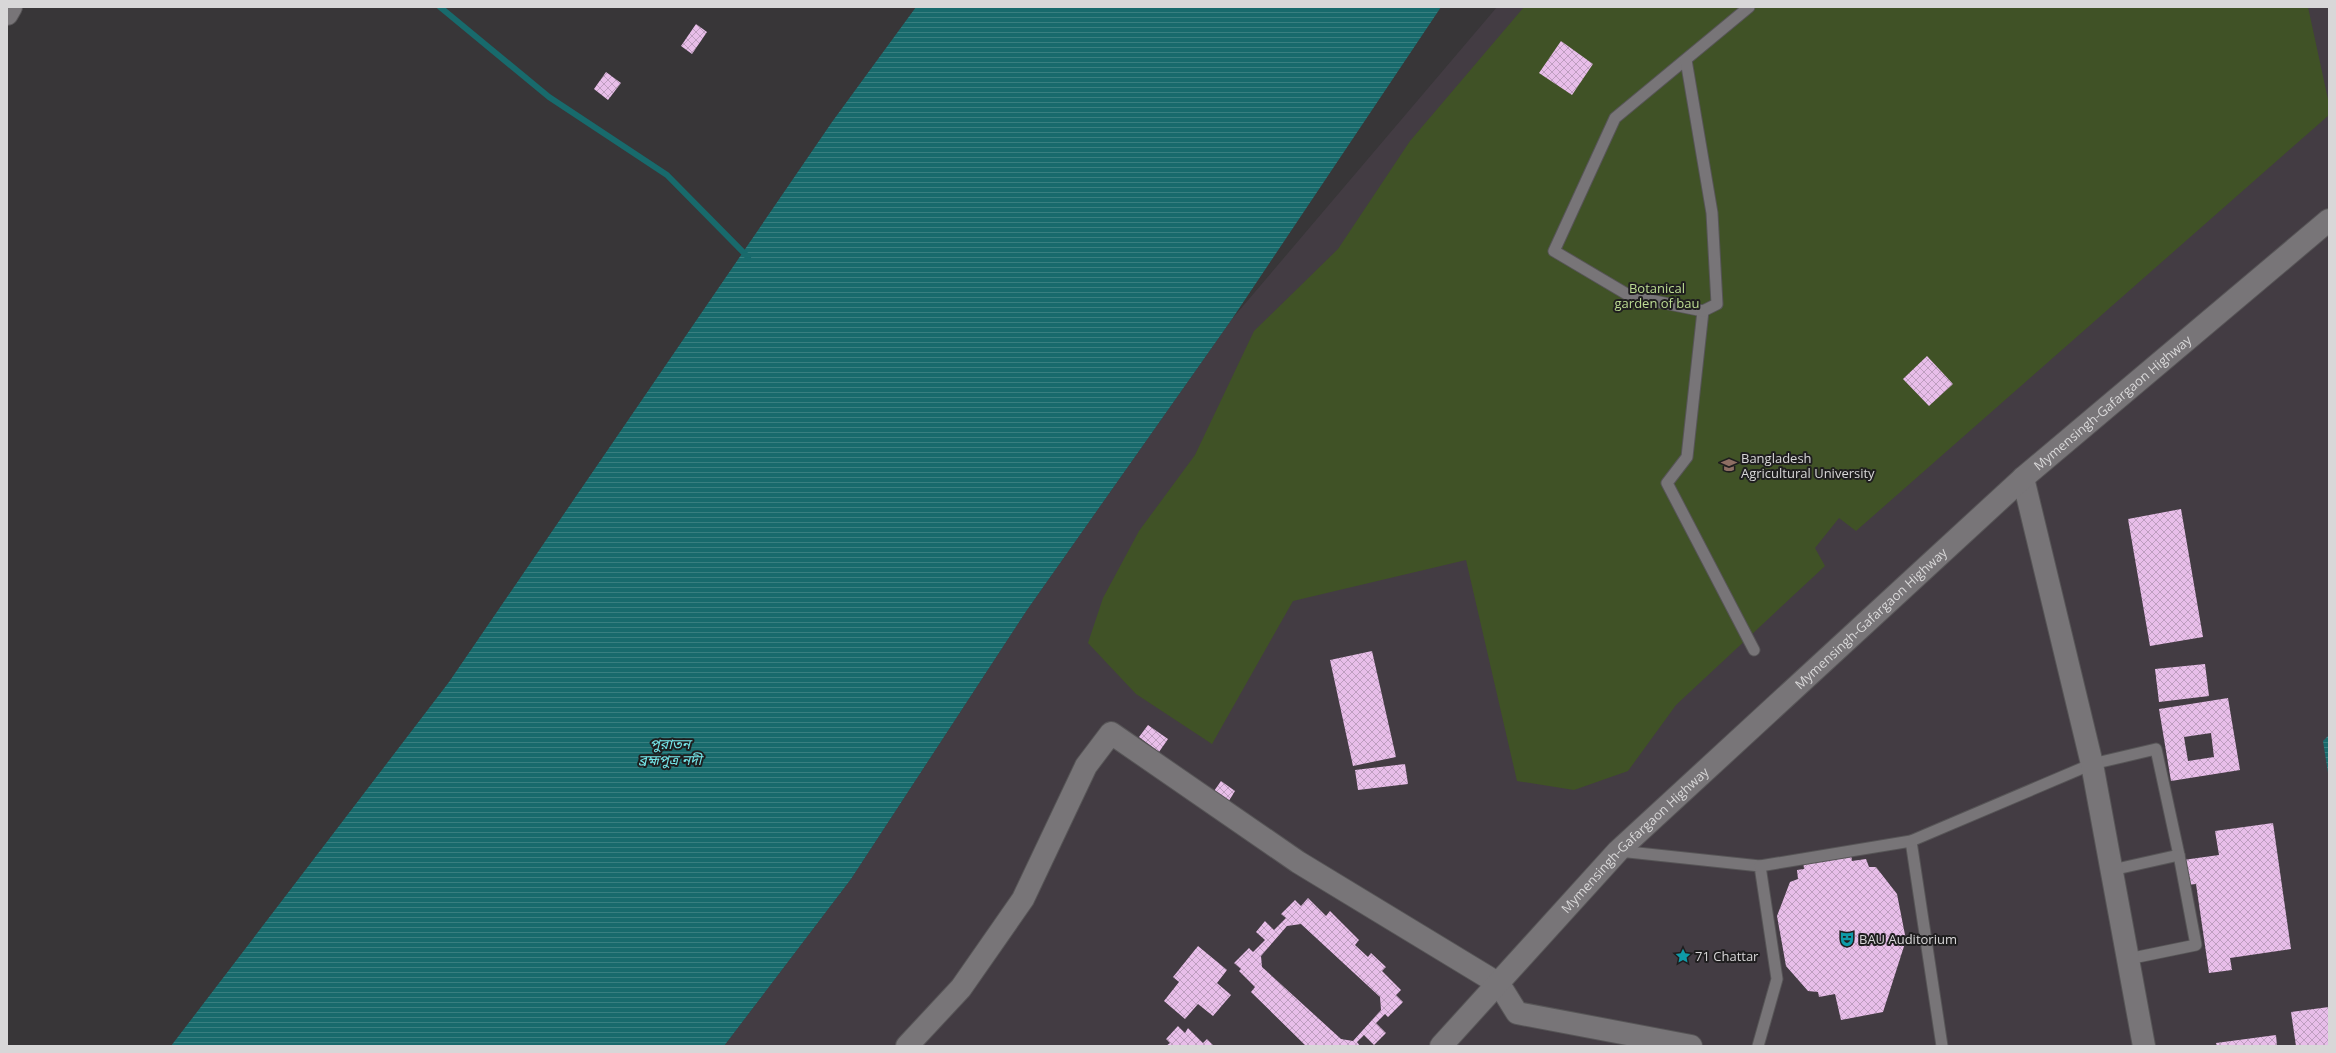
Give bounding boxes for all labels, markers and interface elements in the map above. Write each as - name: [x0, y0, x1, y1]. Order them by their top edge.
- park label: Botanical garden of bau: [1615, 279, 1699, 312]
- street label: Mymensingh-Gafargaon Highway: [2030, 331, 2196, 474]
- place label: Bangladesh Agricultural University: [1741, 449, 1875, 482]
- school or university icon: Bangladesh Agricultural University: [1720, 456, 1738, 474]
- street label: Mymensingh-Gafargaon Highway: [1791, 543, 1951, 693]
- water label: পুরাতন ব্রহ্মপুত্র নদী: [638, 734, 705, 769]
- street label: Mymensingh-Gafargaon Highway: [1557, 763, 1713, 917]
- theatre icon: BAU Auditorium: [1838, 930, 1856, 948]
- place label: BAU Auditorium: [1859, 930, 1957, 948]
- place icon: 71 Chattar: [1674, 947, 1692, 965]
- place label: 71 Chattar: [1695, 947, 1759, 965]

